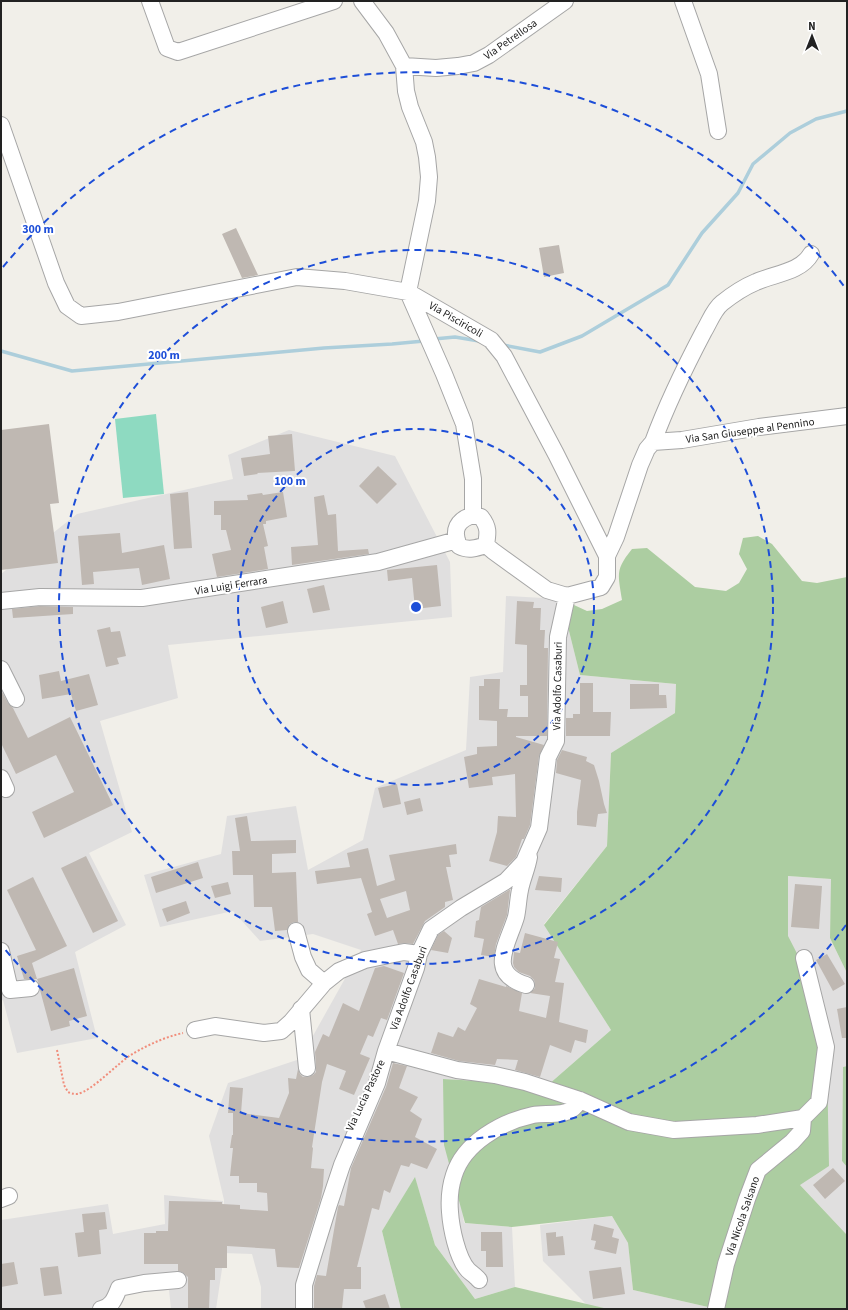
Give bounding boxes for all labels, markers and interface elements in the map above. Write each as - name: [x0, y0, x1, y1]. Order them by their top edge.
- street label: Via Petrellosa: [481, 15, 540, 63]
- north arrow: [792, 16, 832, 56]
- text: N: [808, 19, 816, 34]
- text: 300 m: [22, 221, 54, 238]
- street label: Via Pisciricoli: [426, 298, 486, 341]
- text: 200 m: [148, 347, 180, 364]
- street label: Via San Giuseppe al Pennino: [685, 414, 815, 447]
- text: 100 m: [274, 473, 306, 490]
- street label: Via Luigi Ferrara: [194, 572, 268, 599]
- centre of rings: [409, 600, 423, 614]
- street label: Via Adolfo Casaburi: [549, 641, 566, 731]
- street label: Via Adolfo Casaburi: [386, 944, 431, 1032]
- street label: Via Lucia Pastore: [342, 1057, 389, 1133]
- street label: Via Nicola Salsano: [722, 1174, 763, 1258]

